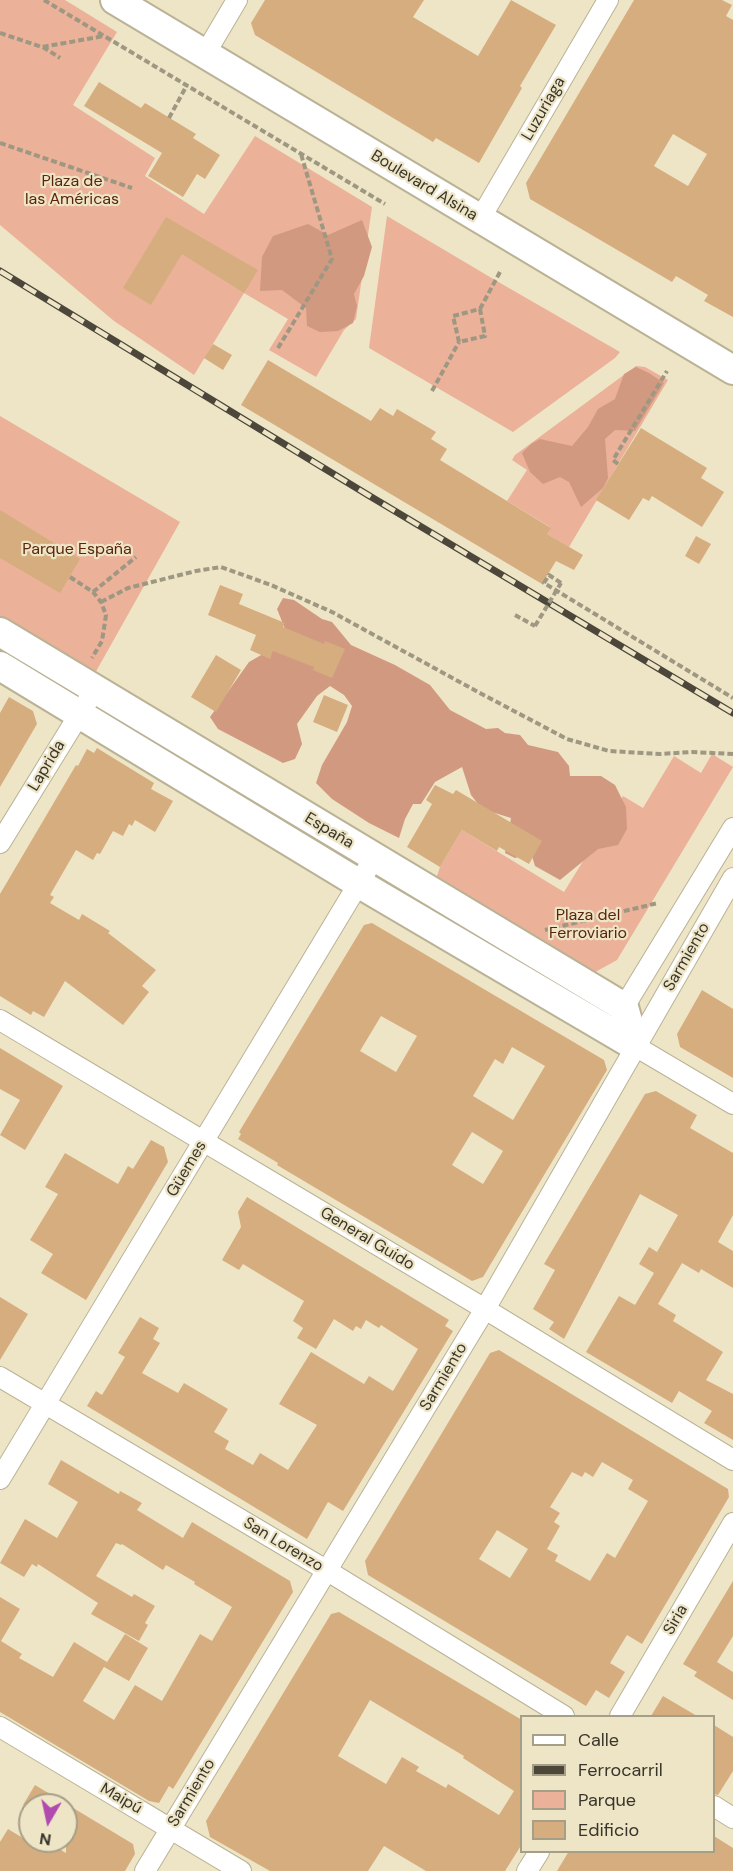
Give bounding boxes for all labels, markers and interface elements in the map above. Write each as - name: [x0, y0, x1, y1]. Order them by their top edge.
- street label: Luzuriaga: [518, 74, 570, 144]
- street label: Boulevard Alsina: [367, 147, 481, 225]
- park label: Plaza de las Américas: [25, 172, 119, 210]
- park label: Parque España: [22, 540, 132, 560]
- street label: Laprida: [24, 737, 70, 795]
- street label: España: [301, 809, 357, 853]
- park label: Plaza del Ferroviario: [549, 906, 627, 944]
- street label: Sarmiento: [660, 919, 714, 995]
- street label: Güemes: [163, 1138, 211, 1200]
- street label: General Guido: [316, 1203, 418, 1275]
- street label: Sarmiento: [416, 1340, 472, 1414]
- street label: San Lorenzo: [240, 1514, 326, 1576]
- street label: Siria: [660, 1602, 692, 1638]
- legend: [520, 1715, 715, 1853]
- text: Calle: [578, 1728, 619, 1752]
- street label: Sarmiento: [164, 1756, 220, 1830]
- text: Ferrocarril: [578, 1758, 663, 1782]
- street label: Maipú: [97, 1779, 145, 1819]
- text: Parque: [578, 1788, 636, 1812]
- north arrow: [18, 1793, 78, 1853]
- text: Edificio: [578, 1818, 639, 1842]
- text: N: [38, 1828, 53, 1851]

